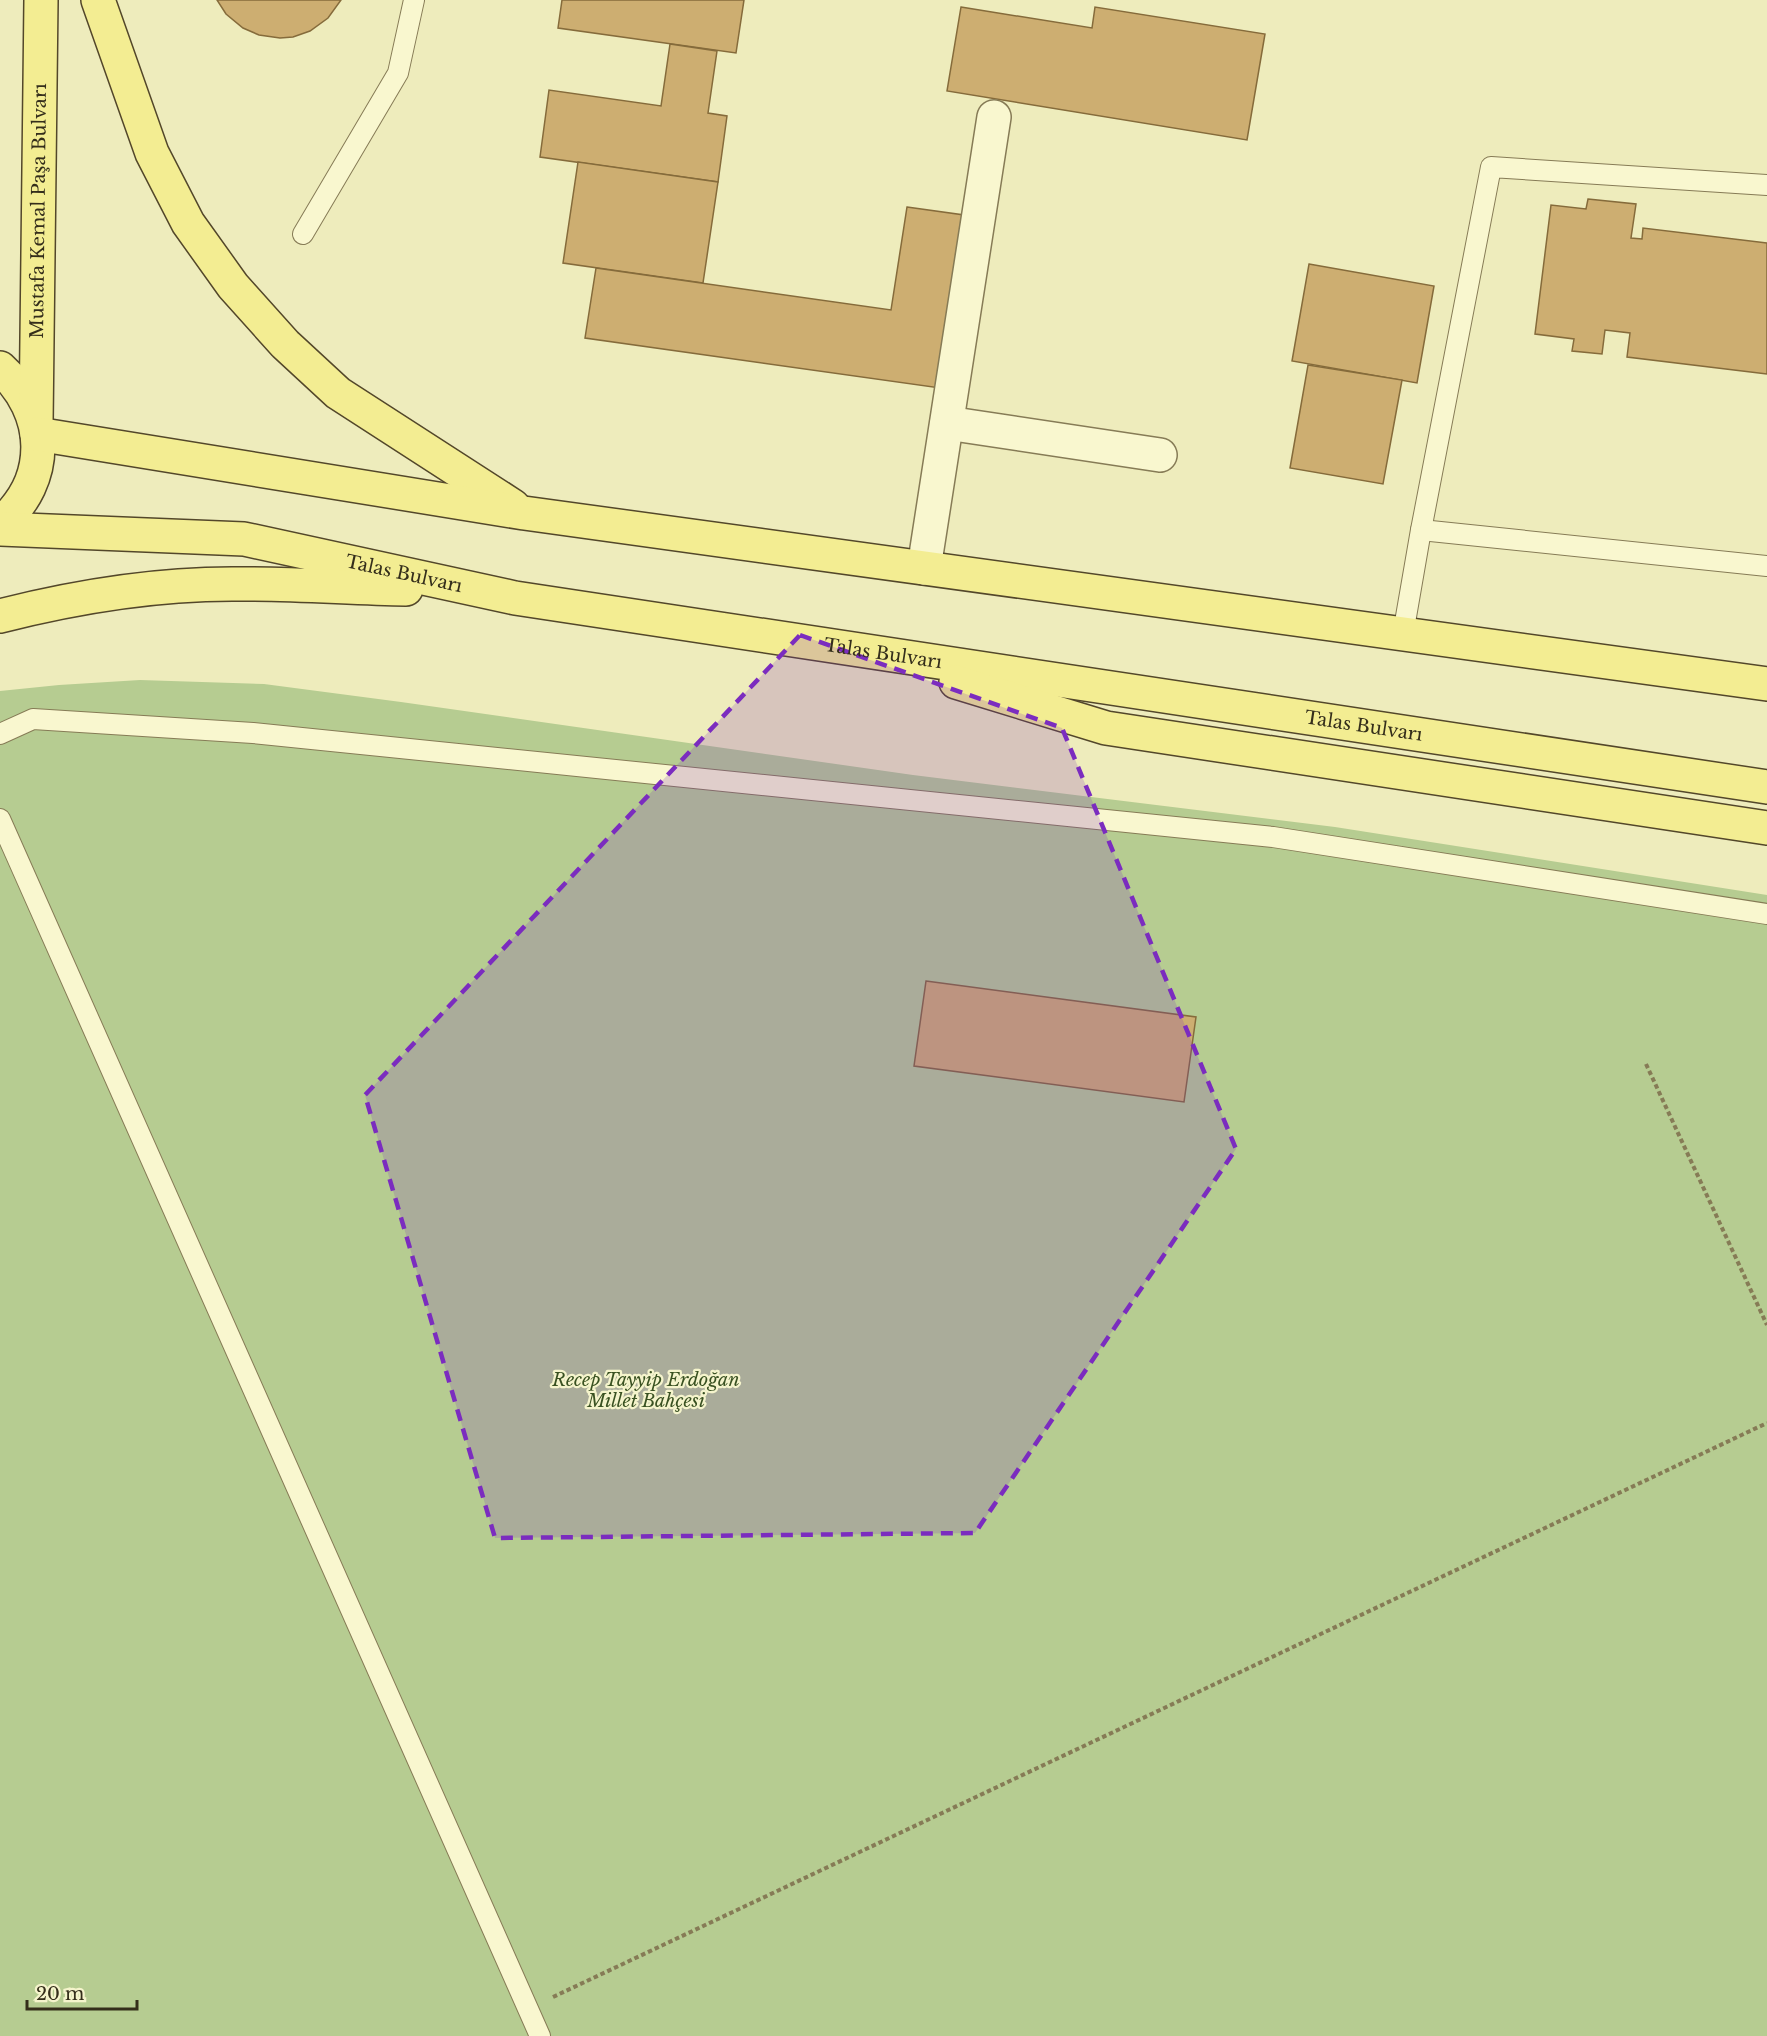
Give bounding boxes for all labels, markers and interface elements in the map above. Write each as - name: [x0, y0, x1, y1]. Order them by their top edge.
- street label: Mustafa Kemal Paşa Bulvarı: [26, 83, 51, 339]
- street label: Talas Bulvarı: [344, 550, 464, 597]
- street label: Talas Bulvarı: [823, 634, 944, 673]
- street label: Talas Bulvarı: [1303, 706, 1424, 746]
- park label: Recep Tayyip Erdoğan Millet Bahçesi: [551, 1369, 740, 1412]
- scale bar: [27, 1973, 136, 2011]
- text: 20 m: [36, 1983, 84, 2005]

